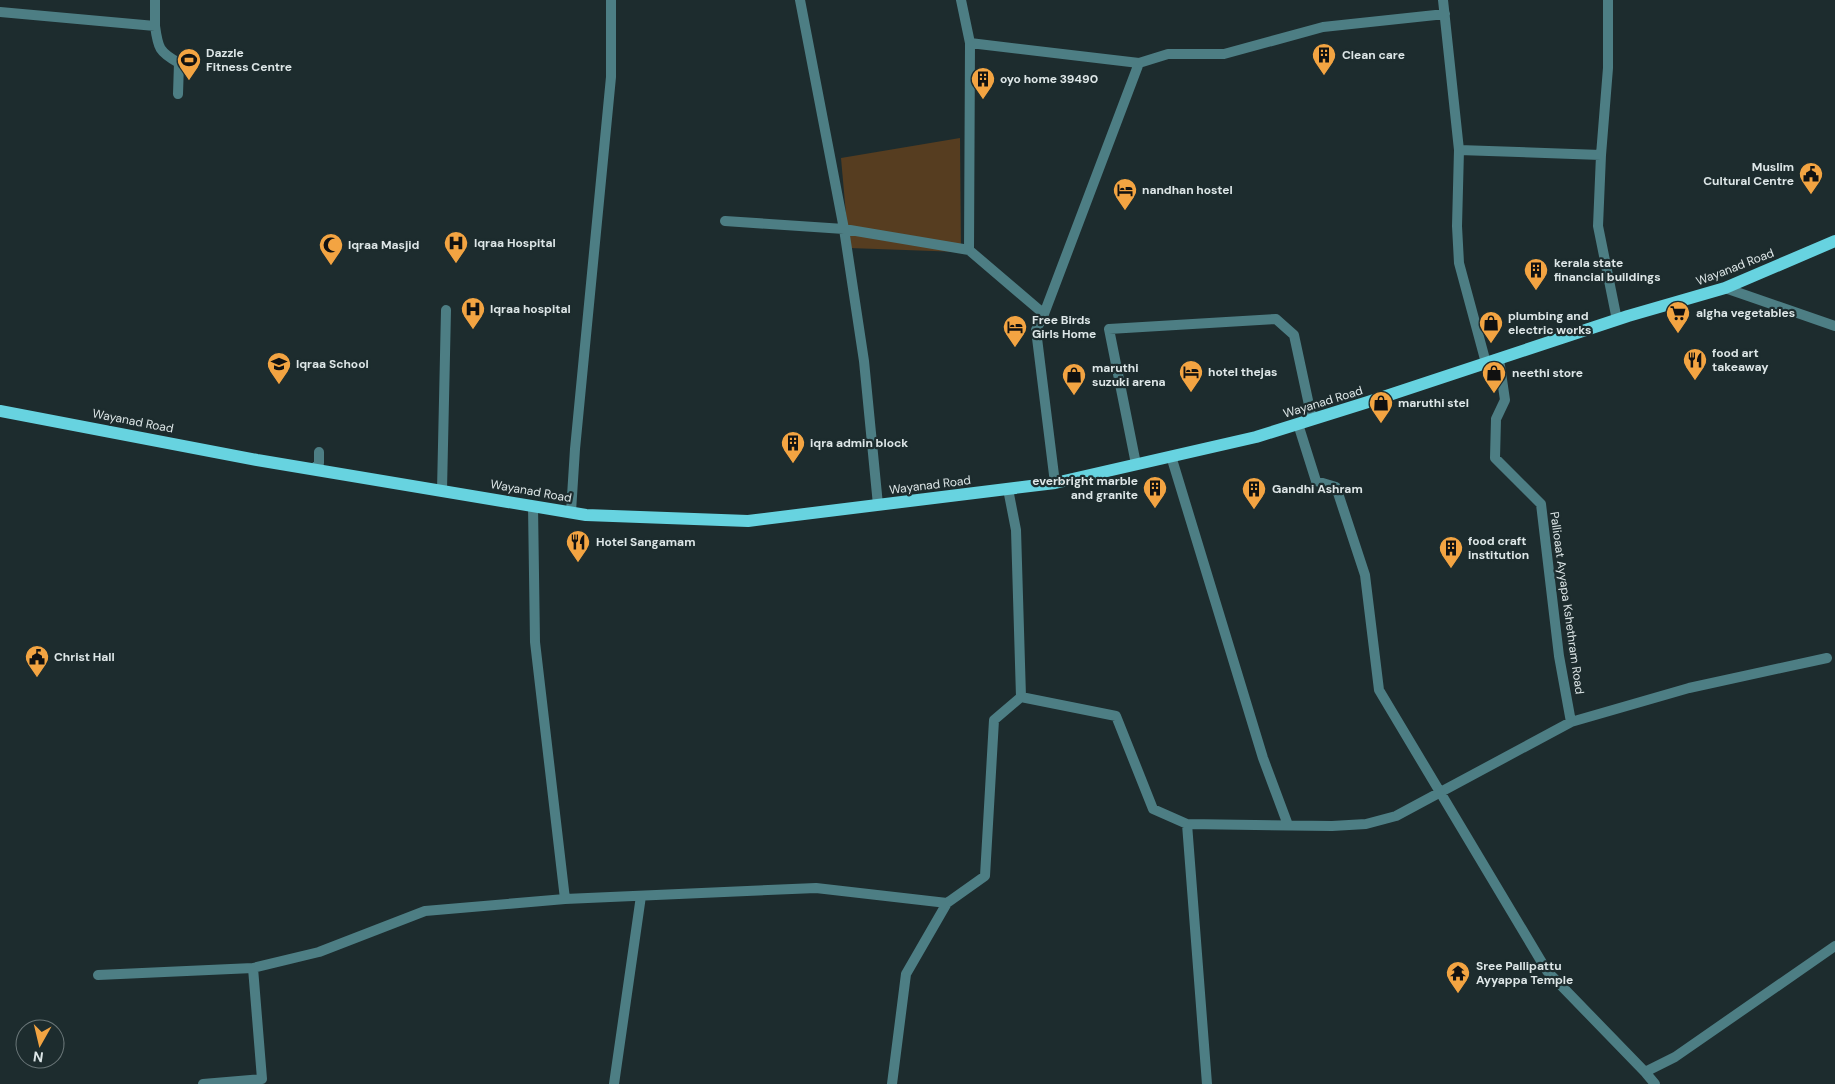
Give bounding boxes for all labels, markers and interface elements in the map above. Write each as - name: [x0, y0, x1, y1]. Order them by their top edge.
- building icon: Clean care: [1311, 42, 1337, 76]
- place label: Dazzle Fitness Centre: [206, 45, 292, 75]
- sports icon: Dazzle Fitness Centre: [176, 47, 202, 81]
- place label: Clean care: [1342, 47, 1405, 63]
- building icon: oyo home 39490: [970, 66, 996, 100]
- place label: oyo home 39490: [1000, 71, 1098, 87]
- place label: Muslim Cultural Centre: [1703, 159, 1794, 189]
- public building icon: Muslim Cultural Centre: [1798, 161, 1824, 195]
- hotel icon: nandhan hostel: [1112, 177, 1138, 211]
- place label: nandhan hostel: [1142, 182, 1233, 198]
- hospital icon: Iqraa Hospital: [443, 230, 469, 264]
- mosque icon: Iqraa Masjid: [318, 232, 344, 266]
- place label: Iqraa Hospital: [474, 235, 556, 251]
- place label: Iqraa Masjid: [348, 237, 420, 253]
- street label: Wayanad Road: [1694, 245, 1776, 289]
- place label: kerala state financial buildings: [1554, 255, 1661, 285]
- building icon: kerala state financial buildings: [1523, 257, 1549, 291]
- hospital icon: Iqraa hospital: [460, 296, 486, 330]
- supermarket icon: algha vegetables: [1665, 300, 1691, 334]
- place label: Iqraa hospital: [490, 301, 571, 317]
- place label: algha vegetables: [1696, 305, 1795, 321]
- place label: plumbing and electric works: [1508, 308, 1591, 338]
- shop icon: plumbing and electric works: [1478, 310, 1504, 344]
- place label: Free Birds Girls Home: [1032, 312, 1096, 342]
- hotel icon: Free Birds Girls Home: [1002, 314, 1028, 348]
- place label: food art takeaway: [1712, 345, 1769, 375]
- restaurant icon: food art takeaway: [1682, 347, 1708, 381]
- school or university icon: Iqraa School: [266, 351, 292, 385]
- place label: Iqraa School: [296, 356, 369, 372]
- hotel icon: hotel thejas: [1178, 359, 1204, 393]
- place label: maruthi suzuki arena: [1092, 360, 1166, 390]
- shop icon: neethi store: [1481, 360, 1507, 394]
- shop icon: maruthi suzuki arena: [1061, 362, 1087, 396]
- place label: hotel thejas: [1208, 364, 1277, 380]
- place label: neethi store: [1512, 365, 1583, 381]
- street label: Wayanad Road: [1281, 382, 1365, 422]
- shop icon: maruthi stel: [1368, 390, 1394, 424]
- place label: maruthi stel: [1398, 395, 1469, 411]
- street label: Wayanad Road: [91, 405, 175, 437]
- building icon: iqra admin block: [780, 430, 806, 464]
- place label: iqra admin block: [810, 435, 908, 451]
- street label: Wayanad Road: [888, 472, 972, 498]
- place label: everbright marble and granite: [1032, 473, 1138, 503]
- building icon: everbright marble and granite: [1142, 475, 1168, 509]
- street label: Wayanad Road: [489, 476, 573, 506]
- building icon: Gandhi Ashram: [1241, 476, 1267, 510]
- place label: Gandhi Ashram: [1272, 481, 1363, 497]
- street label: Pallioaat Ayyapa Kshethram Road: [1546, 511, 1588, 695]
- restaurant icon: Hotel Sangamam: [565, 529, 591, 563]
- place label: food craft institution: [1468, 533, 1529, 563]
- place label: Hotel Sangamam: [596, 534, 695, 550]
- building icon: food craft institution: [1438, 535, 1464, 569]
- public building icon: Christ Hall: [24, 644, 50, 678]
- place label: Christ Hall: [54, 649, 115, 665]
- place label: Sree Pallipattu Ayyappa Temple: [1476, 958, 1573, 988]
- temple icon: Sree Pallipattu Ayyappa Temple: [1445, 960, 1471, 994]
- north arrow: [15, 1019, 65, 1069]
- text: N: [32, 1047, 45, 1066]

